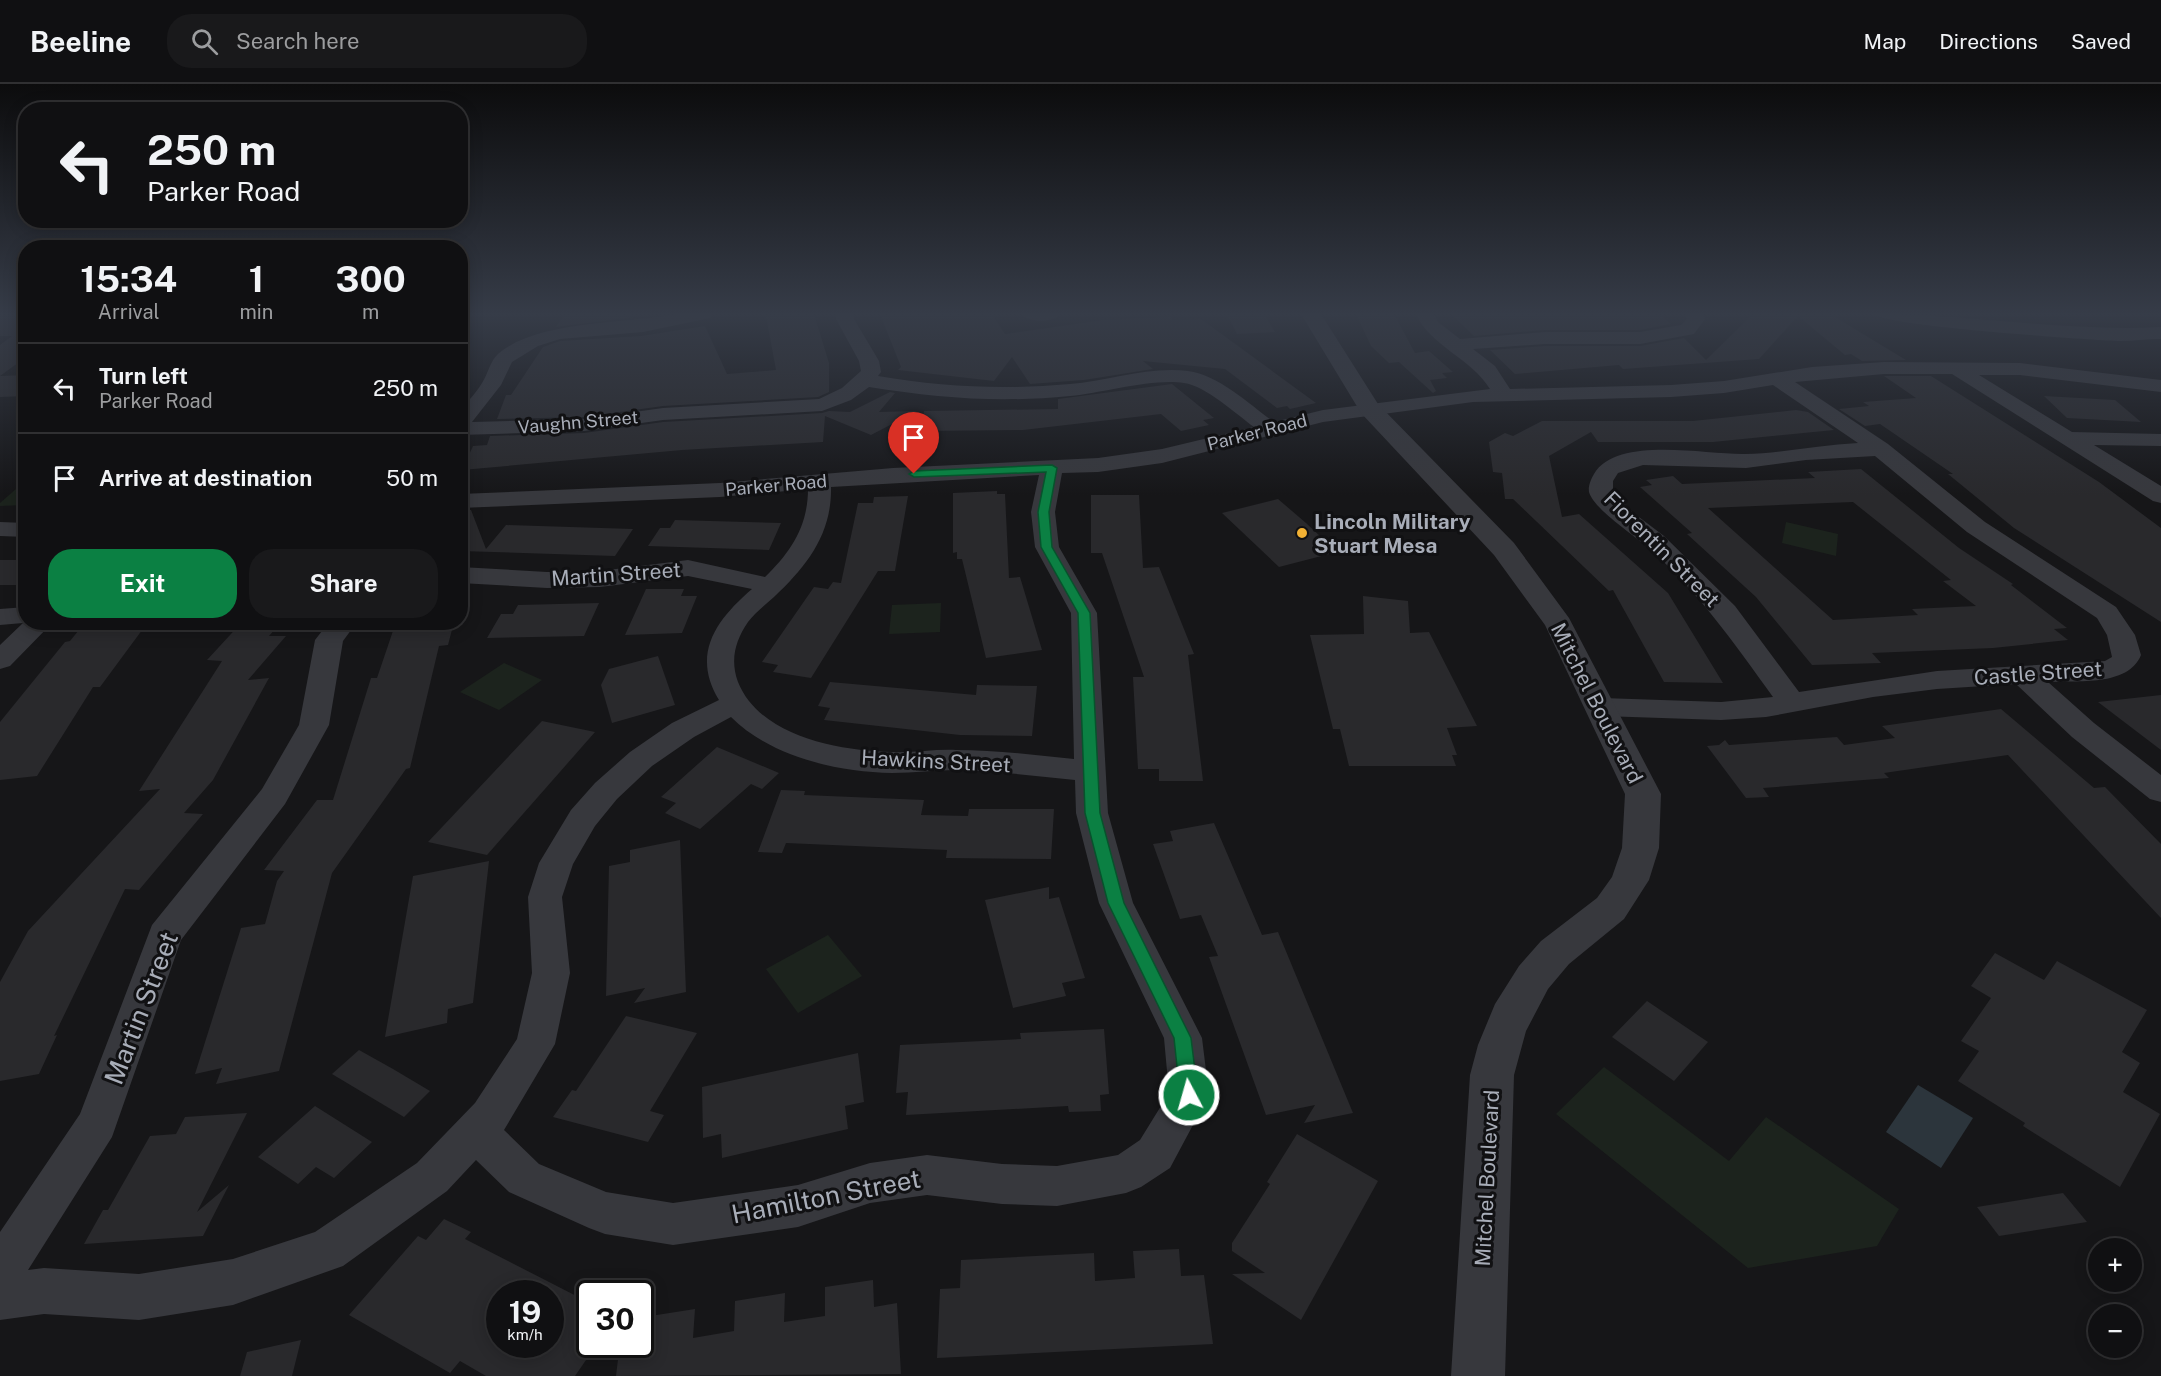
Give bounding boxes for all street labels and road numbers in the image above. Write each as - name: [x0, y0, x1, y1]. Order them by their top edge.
- street label: Vaughn Street: [517, 406, 639, 438]
- street label: Parker Road: [1205, 409, 1309, 455]
- street label: Parker Road: [724, 470, 828, 500]
- street label: Fiorentin Street: [1599, 486, 1725, 612]
- street label: Martin Street: [550, 557, 682, 591]
- street label: Mitchel Boulevard: [1546, 619, 1648, 787]
- street label: Castle Street: [1973, 656, 2103, 690]
- street label: Hawkins Street: [861, 745, 1011, 777]
- street label: Martin Street: [98, 927, 184, 1089]
- street label: Mitchel Boulevard: [1470, 1089, 1504, 1267]
- street label: Hamilton Street: [729, 1162, 923, 1230]

